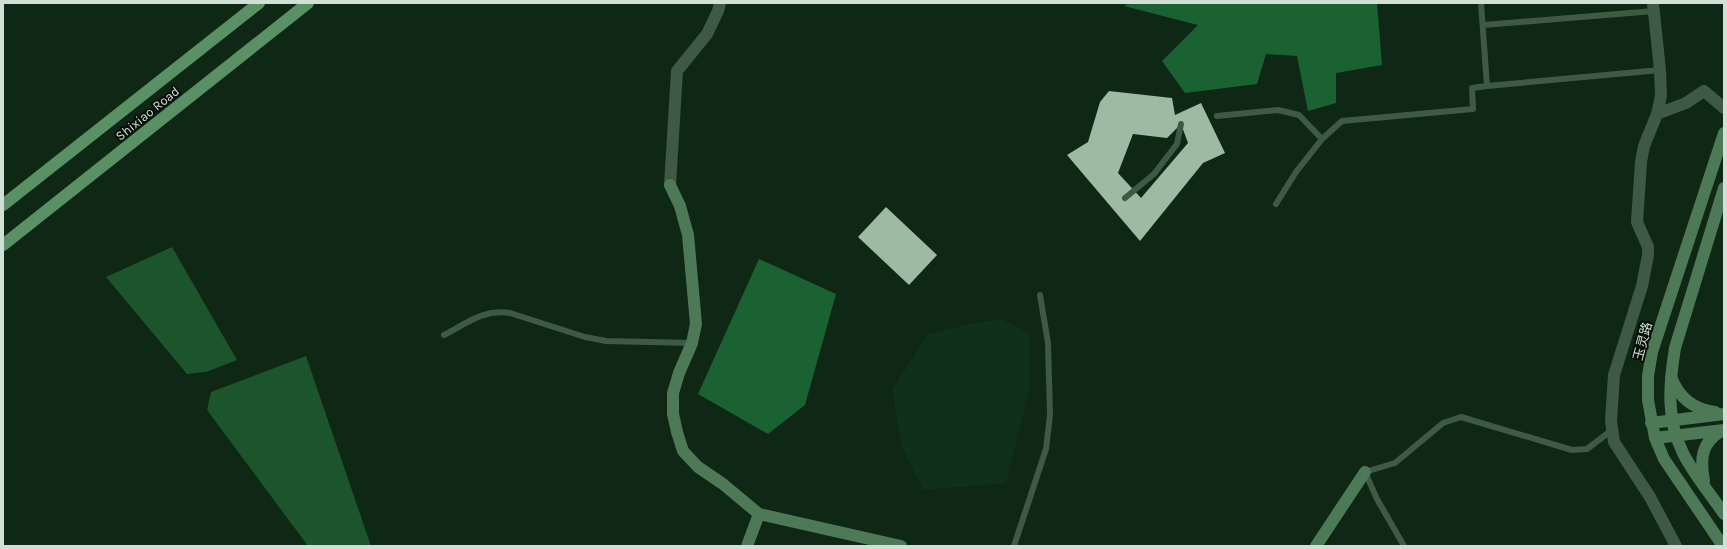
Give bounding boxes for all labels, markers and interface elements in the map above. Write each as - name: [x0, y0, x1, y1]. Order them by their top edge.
- street label: Shixiao Road: [113, 83, 182, 144]
- street label: 玉灵路: [1630, 320, 1655, 362]

